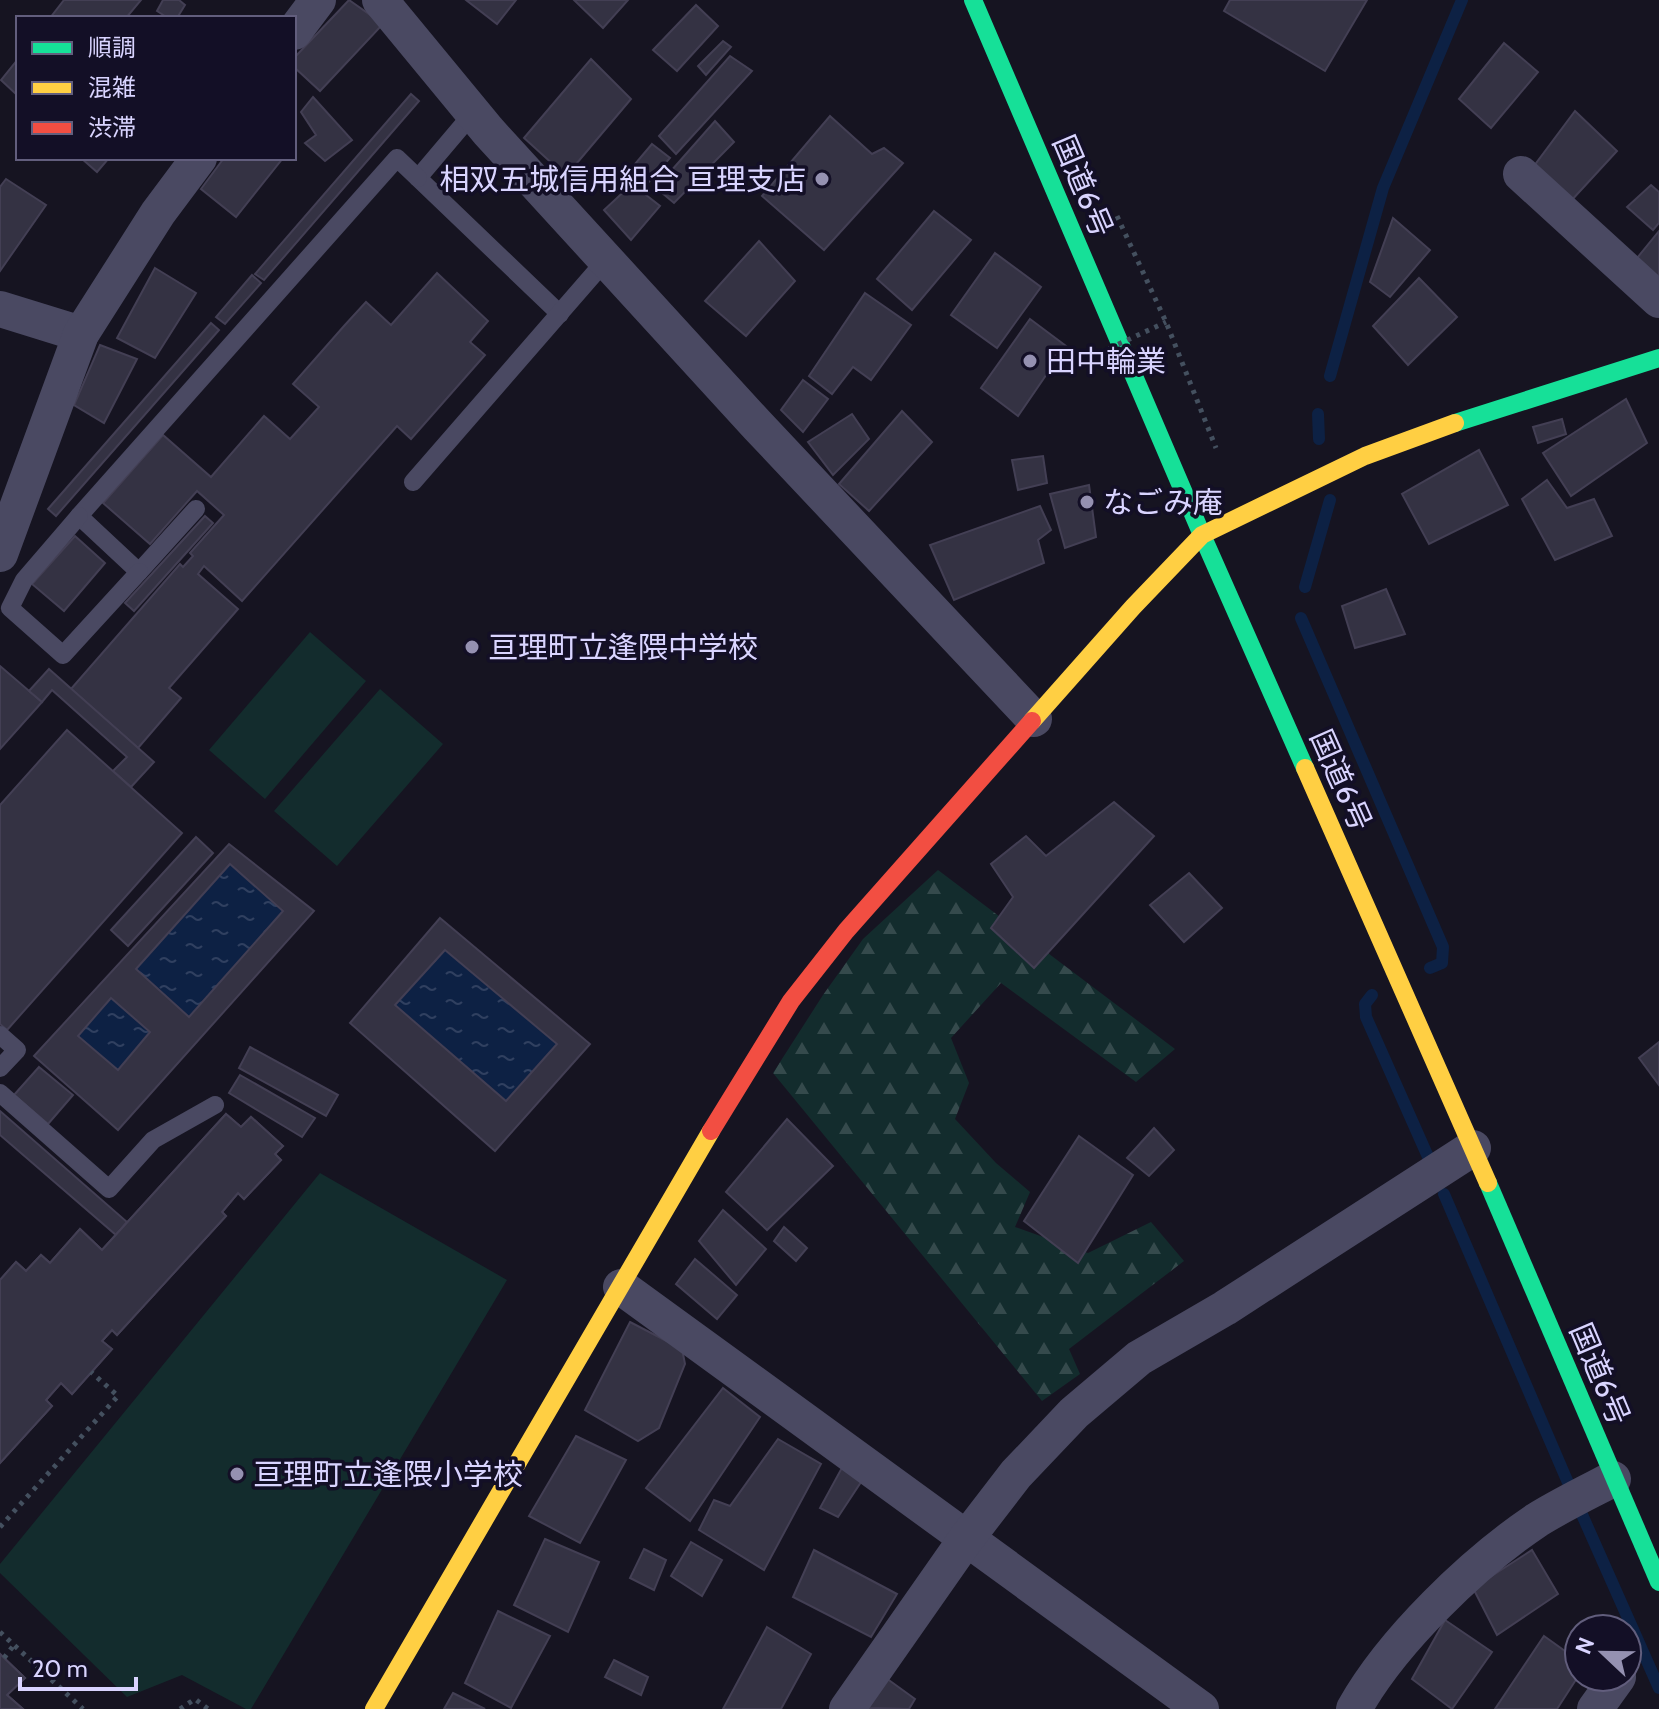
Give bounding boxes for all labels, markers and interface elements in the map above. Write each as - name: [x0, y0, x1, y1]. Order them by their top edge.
- legend: [16, 16, 296, 160]
- text: 順調: [88, 33, 136, 62]
- text: 混雑: [88, 73, 136, 102]
- text: 渋滞: [88, 113, 136, 142]
- street label: 国道6号: [1045, 130, 1121, 242]
- place label: 相双五城信用組合 亘理支店: [439, 161, 806, 198]
- marker: 相双五城信用組合 亘理支店: [813, 170, 831, 188]
- place label: 田中輪業: [1046, 343, 1166, 380]
- marker: 田中輪業: [1021, 352, 1039, 370]
- place label: なごみ庵: [1103, 484, 1223, 521]
- marker: なごみ庵: [1078, 493, 1096, 511]
- place label: 亘理町立逢隈中学校: [488, 629, 758, 666]
- marker: 亘理町立逢隈中学校: [463, 638, 481, 656]
- street label: 国道6号: [1302, 724, 1380, 836]
- street label: 国道6号: [1562, 1318, 1638, 1430]
- place label: 亘理町立逢隈小学校: [253, 1456, 523, 1493]
- marker: 亘理町立逢隈小学校: [228, 1465, 246, 1483]
- north arrow: [1563, 1613, 1643, 1693]
- text: N: [1569, 1633, 1600, 1658]
- scale bar: [20, 1641, 136, 1691]
- text: 20 m: [32, 1654, 88, 1683]

